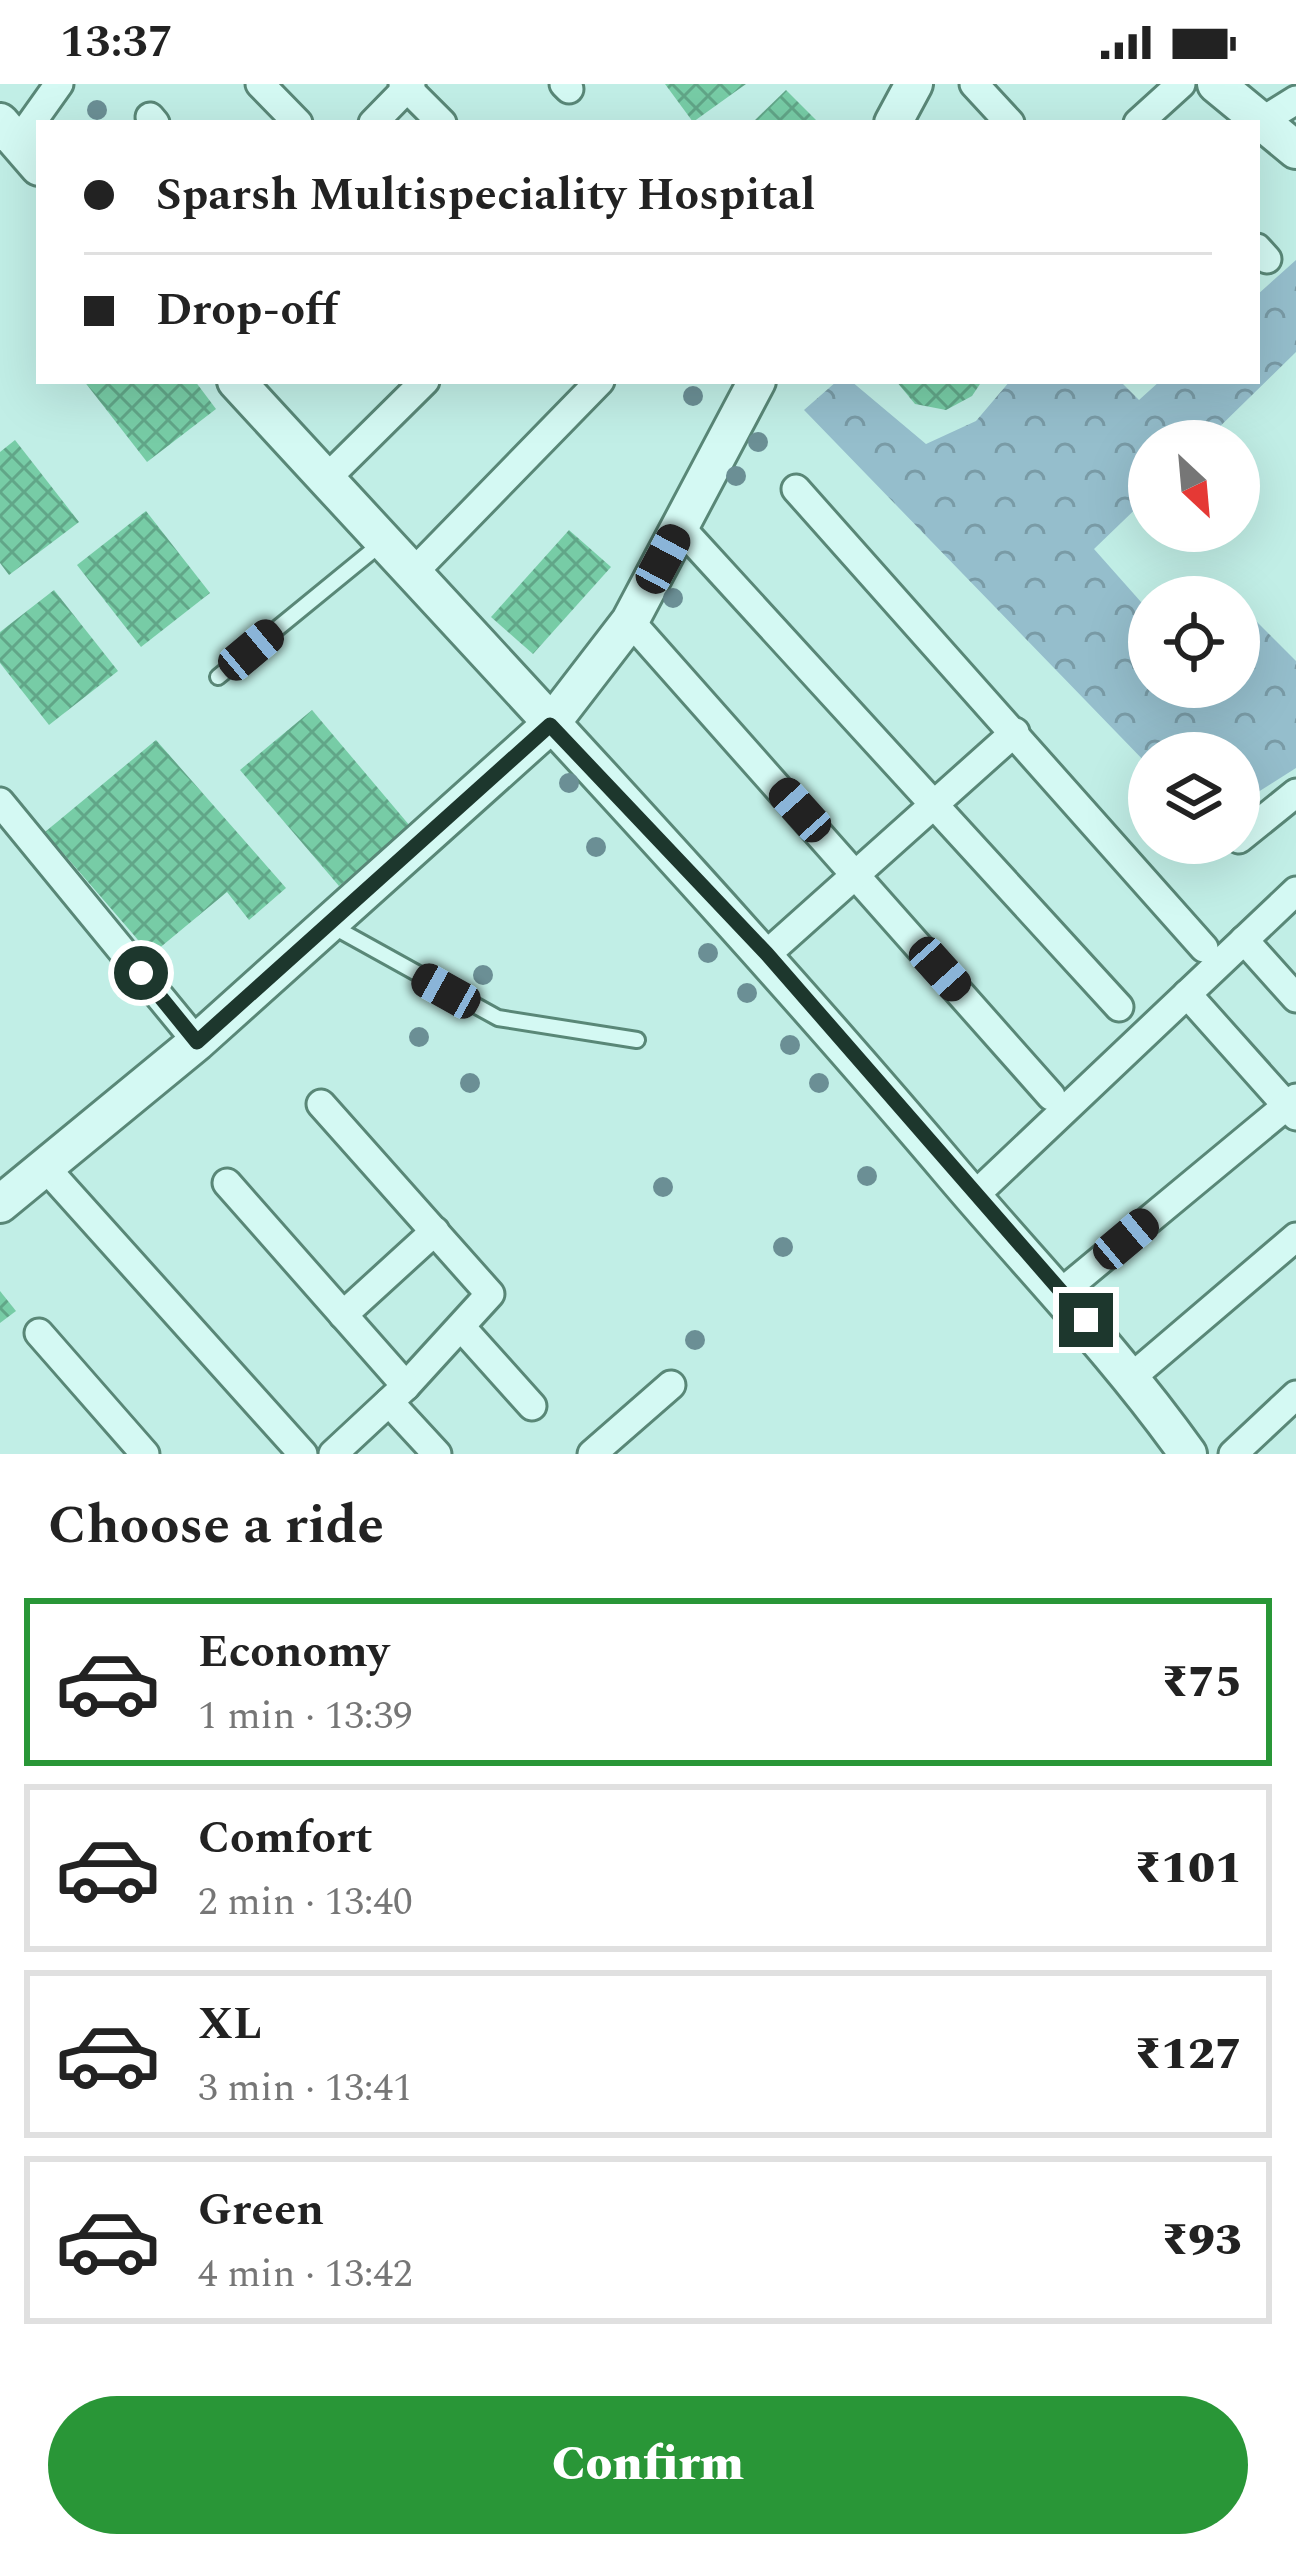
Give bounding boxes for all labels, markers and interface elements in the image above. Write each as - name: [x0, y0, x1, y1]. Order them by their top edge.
- text: 13:37: [60, 8, 173, 77]
- text: Sparsh Multispeciality Hospital: [156, 161, 815, 230]
- text: Drop-off: [156, 276, 338, 345]
- north arrow: [1128, 420, 1260, 552]
- map controls: [1128, 420, 1260, 864]
- car: [630, 519, 696, 599]
- button: locate: [1128, 576, 1260, 708]
- car: [212, 613, 290, 687]
- button: layers: [1128, 732, 1260, 864]
- car: [763, 771, 837, 849]
- car: [903, 930, 977, 1008]
- route start: [114, 946, 168, 1000]
- car: [406, 958, 486, 1024]
- car: [1087, 1202, 1165, 1276]
- route end: [1059, 1293, 1113, 1347]
- text: Choose a ride: [48, 1485, 384, 1567]
- text: Economy: [198, 1618, 389, 1687]
- icon: car: [54, 1628, 162, 1736]
- text: ₹75: [1161, 1648, 1242, 1717]
- text: 1 min · 13:39: [198, 1687, 413, 1746]
- text: Comfort: [198, 1804, 373, 1873]
- icon: car: [54, 1814, 162, 1922]
- text: ₹101: [1134, 1834, 1242, 1903]
- text: 2 min · 13:40: [198, 1873, 413, 1932]
- text: XL: [198, 1990, 262, 2059]
- icon: car: [54, 2000, 162, 2108]
- text: ₹127: [1134, 2020, 1242, 2089]
- text: 3 min · 13:41: [198, 2059, 413, 2118]
- text: Green: [198, 2176, 324, 2245]
- icon: car: [54, 2186, 162, 2294]
- text: ₹93: [1161, 2206, 1242, 2275]
- text: 4 min · 13:42: [198, 2245, 413, 2304]
- button: Confirm: [48, 2396, 1248, 2534]

